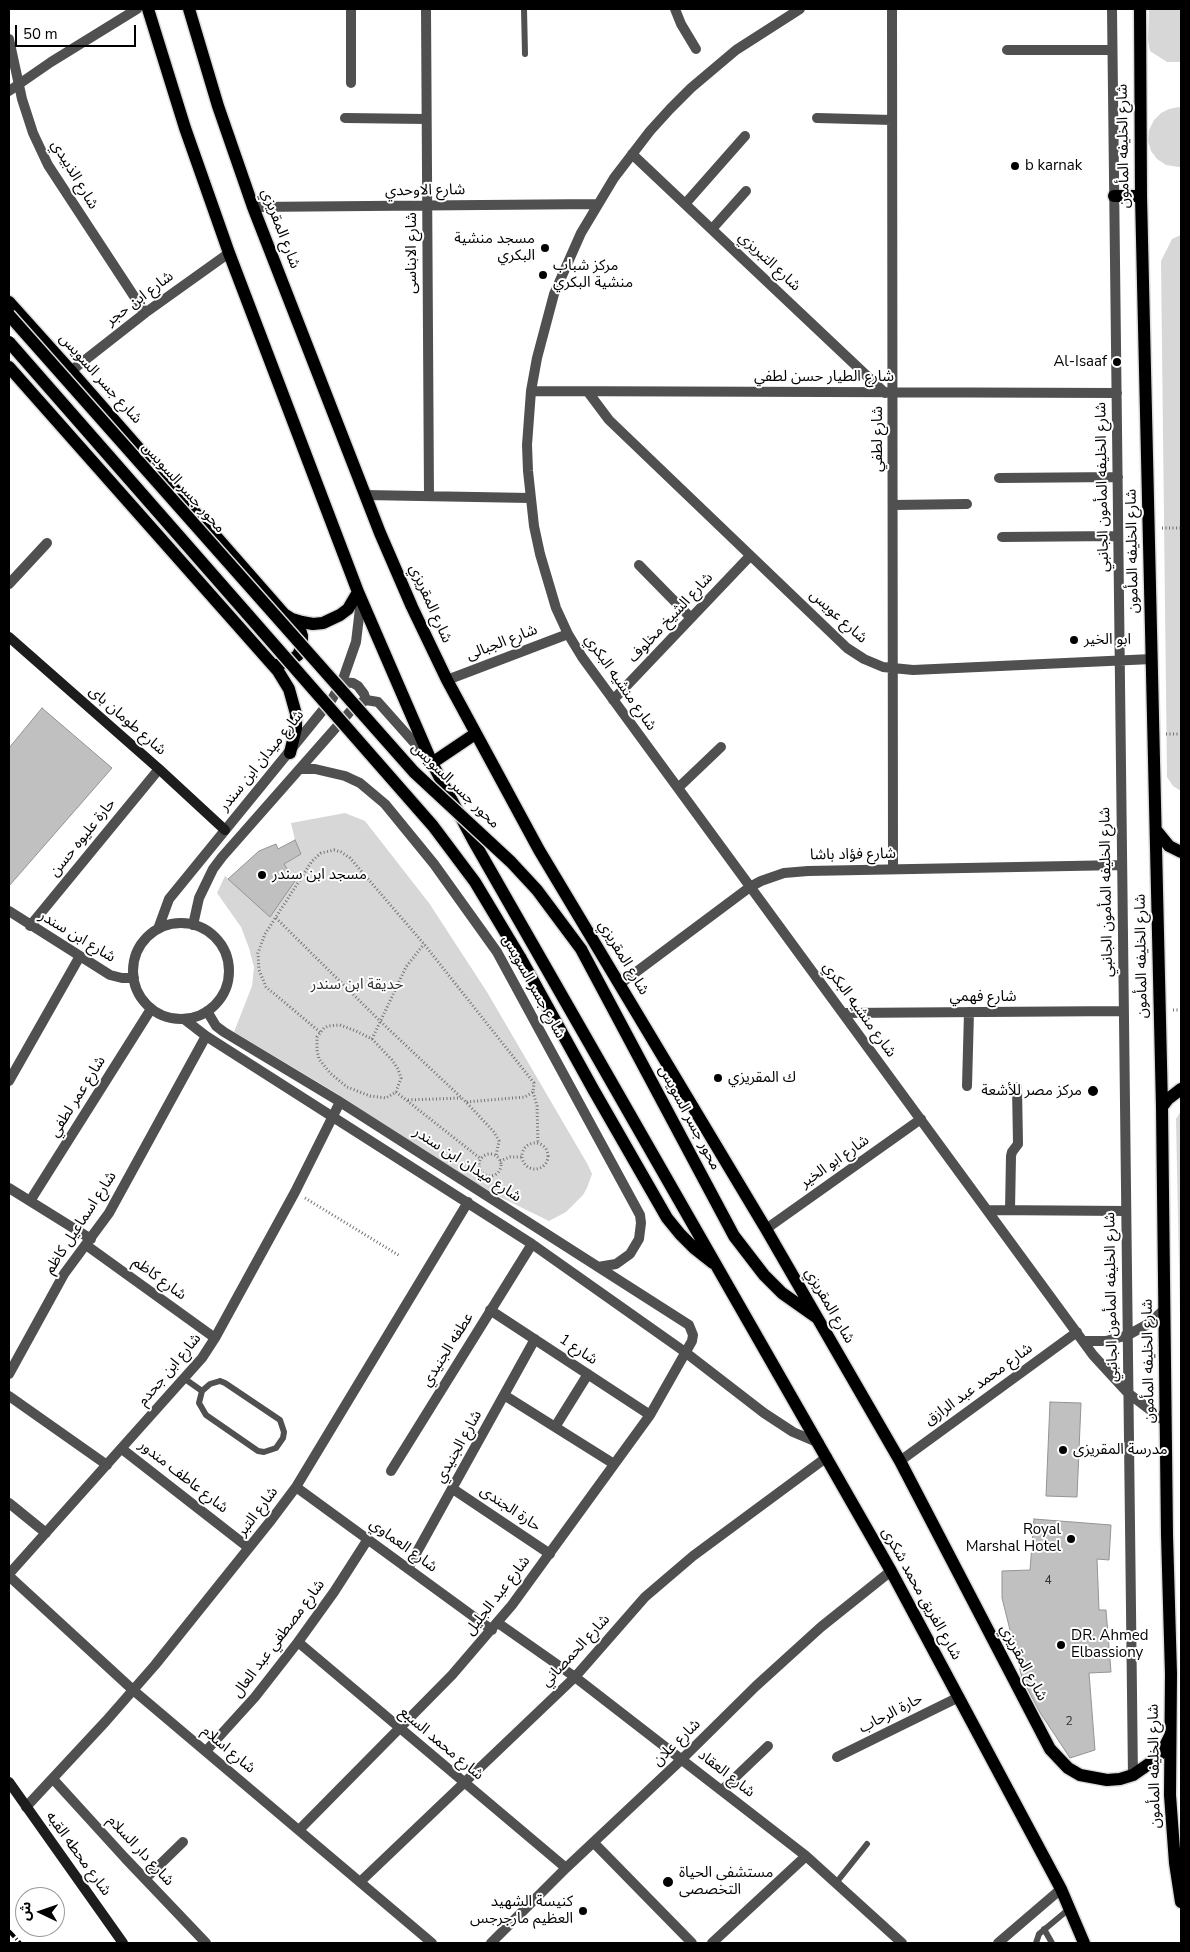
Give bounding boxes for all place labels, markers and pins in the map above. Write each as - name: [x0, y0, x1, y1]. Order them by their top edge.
- place label: b karnak: [1025, 157, 1082, 175]
- marker: b karnak: [1009, 160, 1021, 172]
- place label: مسجد منشية البكري: [454, 230, 535, 265]
- marker: مسجد منشية البكري: [539, 242, 551, 254]
- place label: مركز شباب منشية البكري: [553, 257, 633, 292]
- marker: مركز شباب منشية البكري: [537, 269, 549, 281]
- place label: Al-Isaaf: [1053, 353, 1107, 371]
- marker: Al-Isaaf: [1111, 356, 1123, 368]
- place label: ابو الخير: [1084, 631, 1131, 649]
- marker: ابو الخير: [1068, 634, 1080, 646]
- place label: مسجد ابن سندر: [272, 866, 367, 884]
- marker: مسجد ابن سندر: [256, 869, 268, 881]
- place label: ك المقريزي: [728, 1069, 796, 1087]
- marker: ك المقريزي: [712, 1072, 724, 1084]
- place label: مركز مصر للأشعة: [981, 1082, 1082, 1100]
- marker: مركز مصر للأشعة: [1086, 1084, 1100, 1098]
- place label: مدرسة المقريزى: [1073, 1441, 1168, 1459]
- marker: مدرسة المقريزى: [1057, 1444, 1069, 1456]
- place label: Royal Marshal Hotel: [966, 1521, 1061, 1556]
- marker: Royal Marshal Hotel: [1065, 1533, 1077, 1545]
- place label: DR. Ahmed Elbassiony: [1071, 1627, 1149, 1662]
- marker: DR. Ahmed Elbassiony: [1055, 1639, 1067, 1651]
- place label: مستشفى الحياة التخصصى: [679, 1864, 773, 1899]
- marker: مستشفى الحياة التخصصى: [661, 1875, 675, 1889]
- place label: كنيسة الشهيد العظيم مارجرجس: [470, 1893, 573, 1928]
- marker: كنيسة الشهيد العظيم مارجرجس: [577, 1905, 589, 1917]

